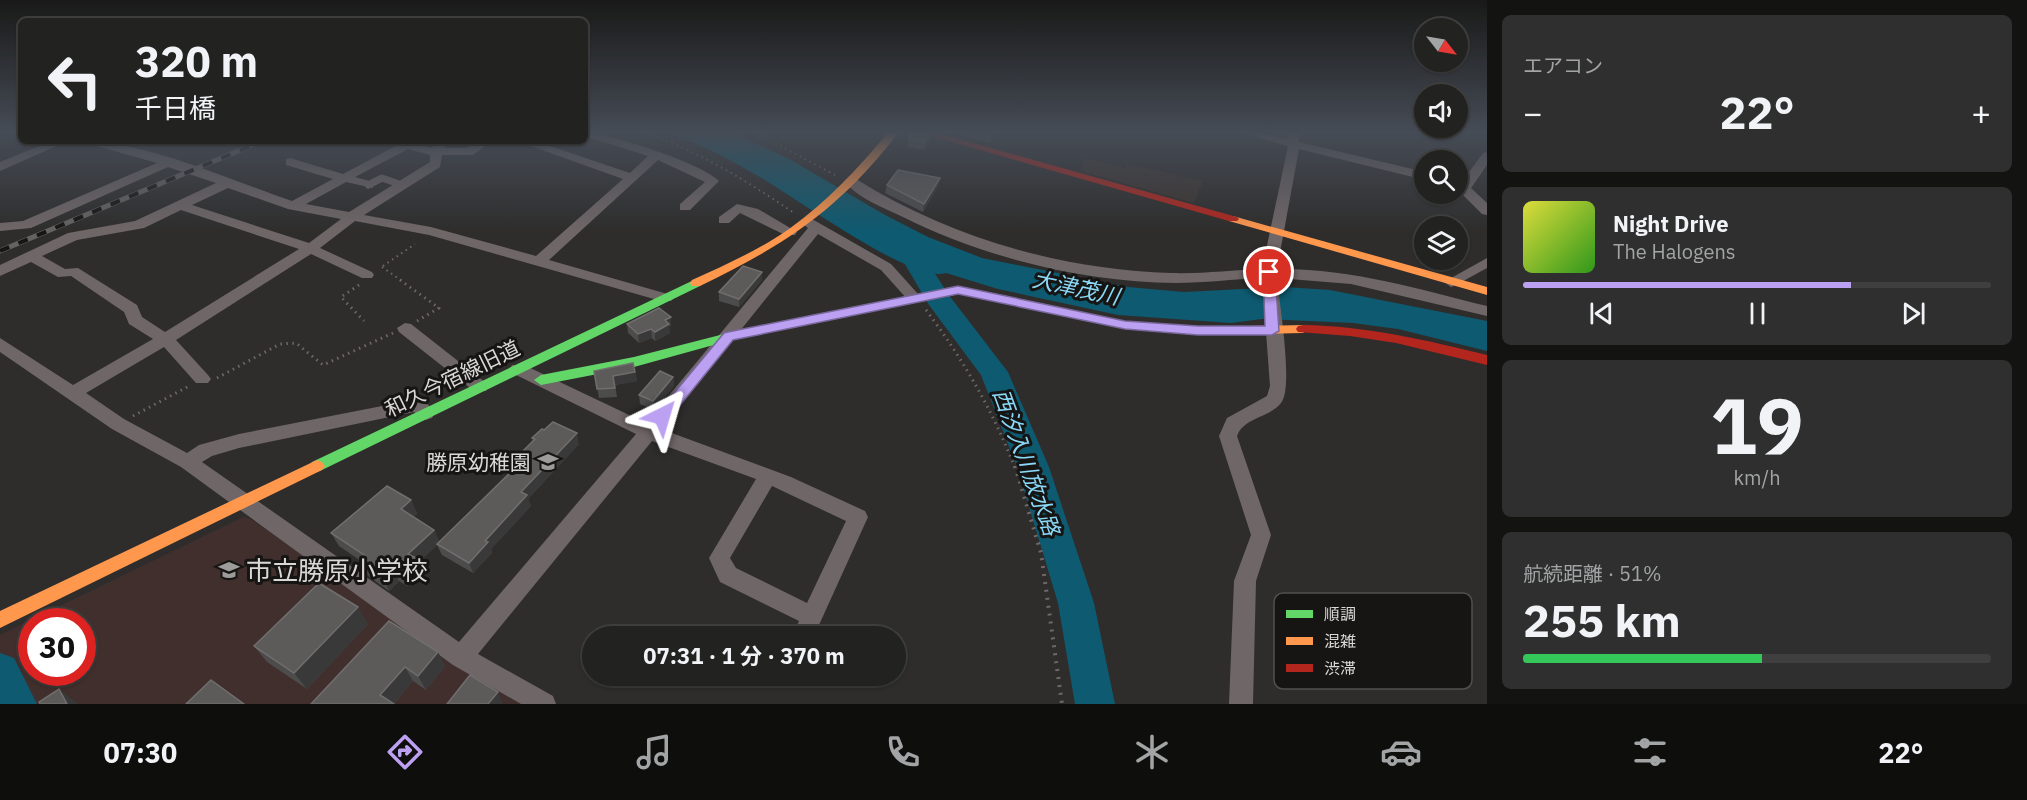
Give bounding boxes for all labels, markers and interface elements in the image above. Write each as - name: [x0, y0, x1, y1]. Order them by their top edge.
- north arrow: [1414, 18, 1468, 72]
- map controls: [1414, 18, 1468, 270]
- text: 320 m: [135, 34, 258, 89]
- icon: left: [36, 42, 114, 120]
- text: エアコン: [1523, 52, 1603, 79]
- text: 22°: [1719, 83, 1795, 141]
- button: sound: [1414, 84, 1468, 138]
- text: 千日橋: [135, 90, 216, 125]
- text: −: [1523, 91, 1543, 134]
- text: +: [1971, 91, 1991, 134]
- button: search: [1414, 150, 1468, 204]
- text: Night Drive: [1613, 209, 1729, 238]
- button: layers: [1414, 216, 1468, 270]
- text: The Halogens: [1613, 238, 1735, 265]
- pin: [1243, 246, 1294, 297]
- icon: arrive: [1252, 255, 1285, 288]
- water label: 大津茂川: [1030, 264, 1124, 311]
- icon: previous: [1585, 297, 1618, 330]
- icon: pause: [1741, 297, 1774, 330]
- icon: next: [1897, 297, 1930, 330]
- street label: 和久今宿線旧道: [380, 333, 524, 423]
- text: 19: [1710, 374, 1804, 475]
- position arrow: [630, 384, 694, 448]
- water label: 西汐入川放水路: [987, 385, 1068, 541]
- place label: 勝原幼稚園: [426, 448, 531, 476]
- school or university icon: 勝原幼稚園: [536, 450, 560, 474]
- text: km/h: [1733, 464, 1781, 491]
- place label: 市立勝原小学校: [246, 553, 428, 587]
- school or university icon: 市立勝原小学校: [217, 558, 241, 582]
- text: 航続距離 · 51%: [1523, 560, 1662, 587]
- text: 255 km: [1523, 591, 1681, 649]
- legend: [1274, 593, 1472, 689]
- text: 順調: [1324, 604, 1356, 624]
- speed limit sign: 30: [18, 608, 96, 686]
- text: 混雑: [1324, 631, 1356, 651]
- text: 07:31 · 1 分 · 370 m: [643, 641, 845, 670]
- text: 渋滞: [1324, 658, 1356, 678]
- icon: directions: [384, 731, 426, 773]
- icon: music: [633, 731, 675, 773]
- icon: phone: [882, 731, 924, 773]
- icon: climate: [1131, 731, 1173, 773]
- icon: car: [1380, 731, 1422, 773]
- icon: filters: [1629, 731, 1671, 773]
- text: 07:30: [104, 735, 177, 770]
- text: 22°: [1878, 735, 1923, 770]

